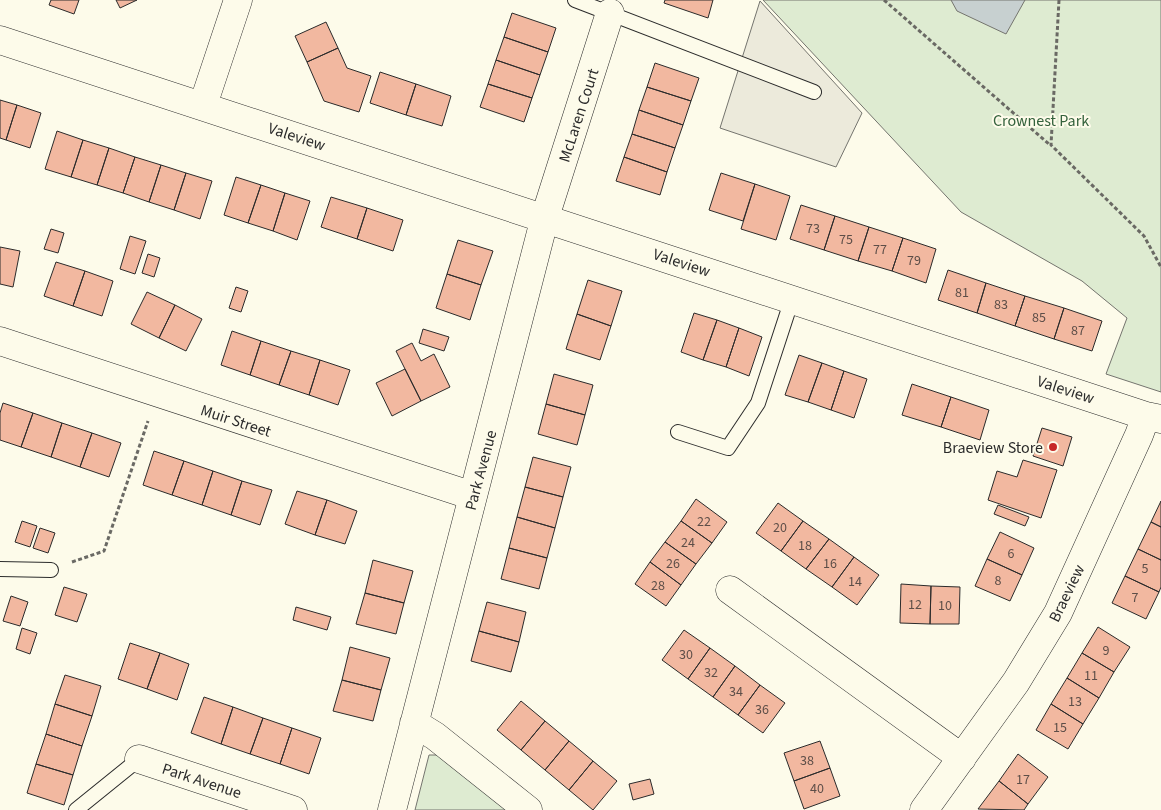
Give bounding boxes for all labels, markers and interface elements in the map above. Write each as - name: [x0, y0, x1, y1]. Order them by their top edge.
- street label: McLaren Court: [553, 65, 605, 165]
- park label: Crownest Park: [993, 110, 1089, 132]
- street label: Valeview: [265, 117, 329, 157]
- house number: 73: [806, 219, 820, 239]
- house number: 75: [839, 230, 853, 250]
- house number: 77: [873, 240, 887, 260]
- street label: Valeview: [650, 243, 714, 283]
- house number: 79: [907, 251, 921, 271]
- house number: 81: [955, 283, 969, 303]
- house number: 83: [994, 295, 1008, 315]
- house number: 85: [1032, 308, 1046, 328]
- house number: 87: [1071, 321, 1085, 341]
- street label: Valeview: [1034, 370, 1098, 410]
- street label: Muir Street: [198, 399, 274, 443]
- street label: Park Avenue: [460, 428, 502, 513]
- place label: Braeview Store: [943, 437, 1043, 459]
- marker: Braeview Store: [1047, 441, 1059, 453]
- house number: 22: [697, 512, 711, 532]
- house number: 20: [773, 518, 787, 538]
- house number: 24: [681, 533, 695, 553]
- house number: 18: [798, 536, 812, 556]
- house number: 6: [1008, 544, 1015, 564]
- house number: 26: [666, 554, 680, 574]
- house number: 16: [823, 554, 837, 574]
- house number: 5: [1142, 559, 1149, 579]
- street label: Braeview: [1044, 560, 1091, 626]
- house number: 8: [995, 571, 1002, 591]
- house number: 14: [848, 572, 862, 592]
- house number: 28: [651, 576, 665, 596]
- house number: 7: [1132, 588, 1139, 608]
- house number: 12: [908, 595, 922, 615]
- house number: 10: [938, 596, 952, 616]
- house number: 9: [1103, 641, 1110, 661]
- house number: 30: [679, 645, 693, 665]
- house number: 32: [704, 663, 718, 683]
- house number: 11: [1084, 666, 1098, 686]
- house number: 34: [729, 682, 743, 702]
- house number: 13: [1068, 692, 1082, 712]
- house number: 36: [755, 700, 769, 720]
- house number: 15: [1053, 718, 1067, 738]
- house number: 38: [800, 751, 814, 771]
- street label: Park Avenue: [159, 758, 244, 804]
- house number: 17: [1016, 770, 1030, 790]
- house number: 40: [810, 779, 824, 799]

